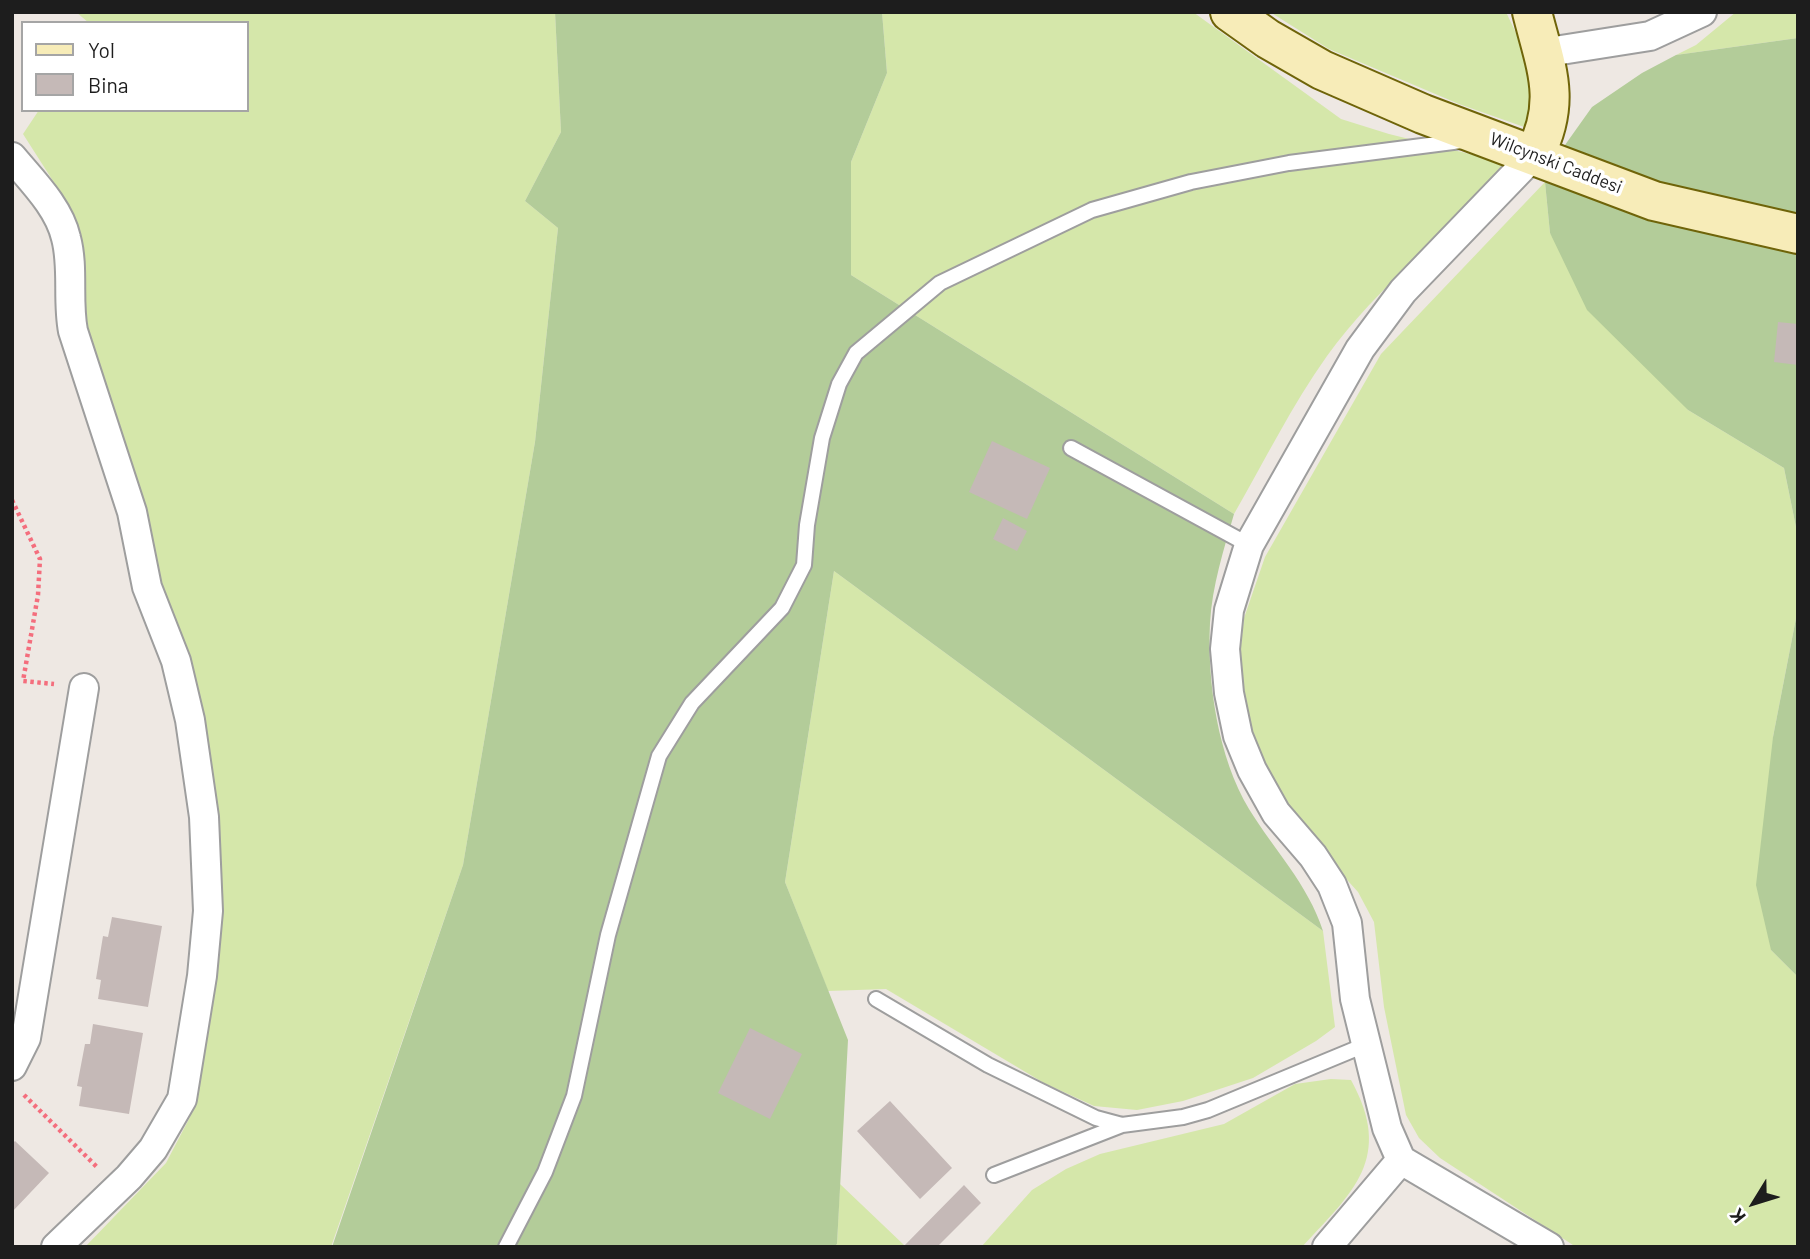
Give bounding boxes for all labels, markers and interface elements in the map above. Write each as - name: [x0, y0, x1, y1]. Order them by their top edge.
- legend: [21, 21, 248, 112]
- text: Yol: [88, 37, 115, 62]
- text: Bina: [88, 72, 129, 97]
- street label: Wilcynski Caddesi: [1487, 128, 1625, 198]
- north arrow: [1719, 1168, 1789, 1238]
- text: K: [1724, 1204, 1750, 1228]

